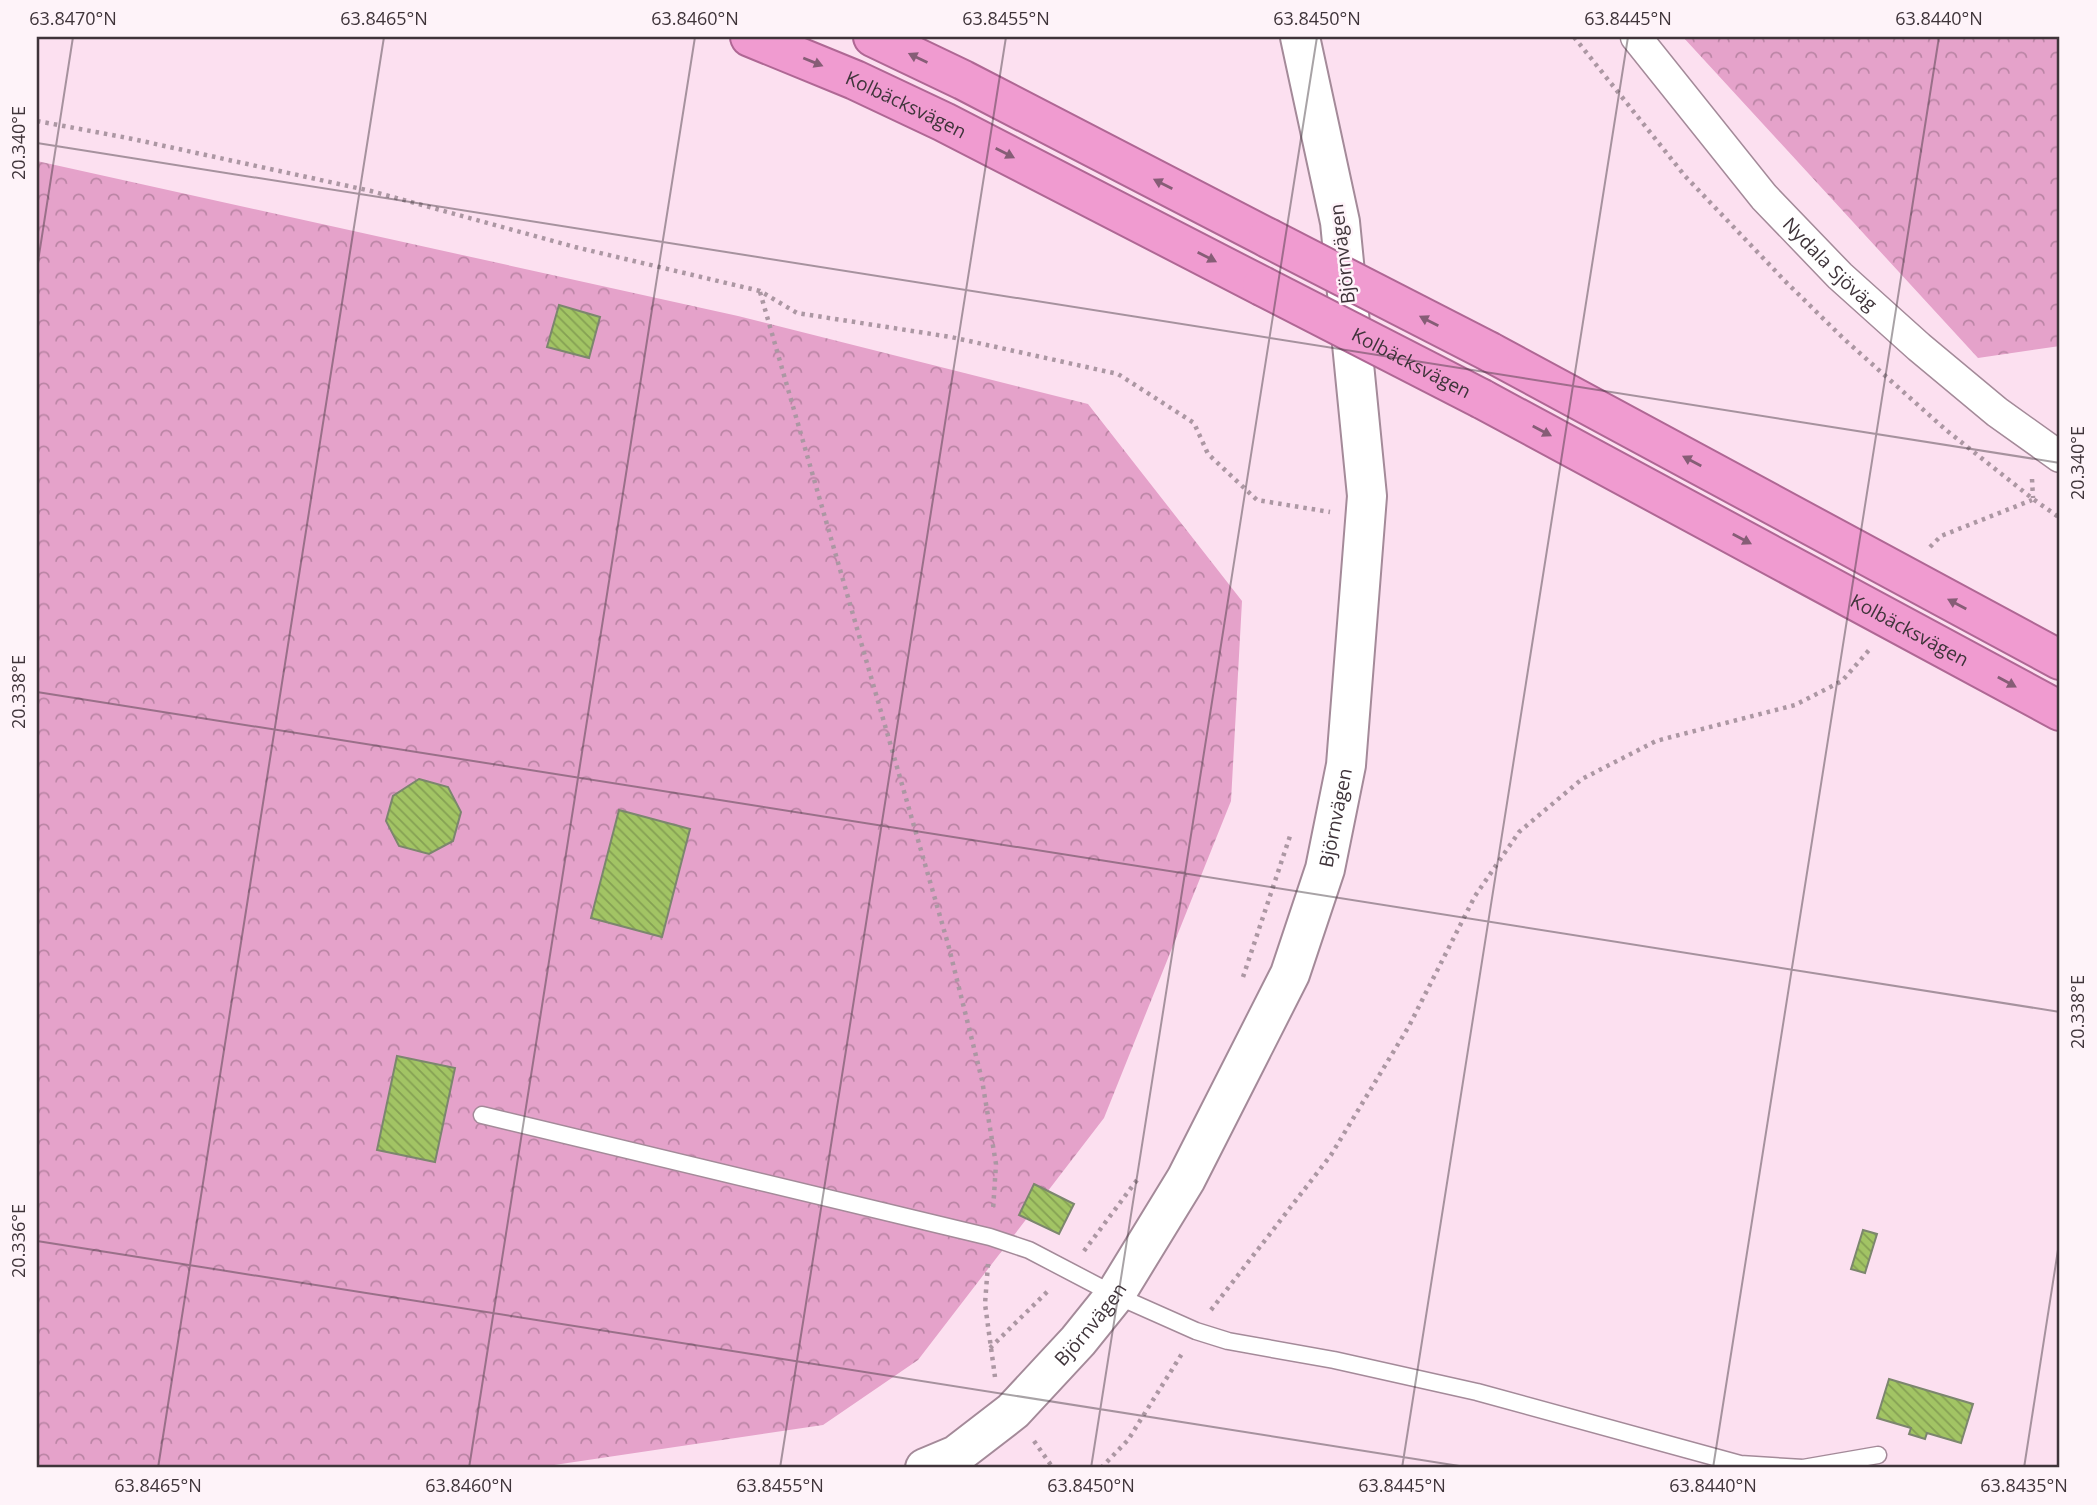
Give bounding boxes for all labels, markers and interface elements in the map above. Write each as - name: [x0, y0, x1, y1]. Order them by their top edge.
- text: 63.8470°N: [29, 6, 117, 30]
- text: 63.8465°N: [340, 6, 428, 30]
- text: 63.8460°N: [651, 6, 739, 30]
- text: 63.8455°N: [962, 6, 1050, 30]
- text: 63.8450°N: [1273, 6, 1361, 30]
- text: 63.8445°N: [1584, 6, 1672, 30]
- text: 63.8440°N: [1895, 6, 1983, 30]
- one-way arrow: [908, 53, 928, 64]
- one-way arrow: [802, 57, 823, 68]
- street label: Kolbäcksvägen: [842, 65, 971, 144]
- text: 20.340°E: [6, 106, 30, 180]
- one-way arrow: [995, 147, 1015, 159]
- one-way arrow: [1153, 178, 1173, 190]
- street label: Björnvägen: [1323, 202, 1361, 306]
- street label: Nydala Sjöväg: [1777, 211, 1883, 317]
- one-way arrow: [1197, 252, 1217, 263]
- one-way arrow: [1419, 315, 1439, 326]
- street label: Kolbäcksvägen: [1347, 321, 1476, 404]
- one-way arrow: [1532, 425, 1552, 437]
- text: 20.340°E: [2065, 426, 2089, 500]
- one-way arrow: [1682, 456, 1702, 468]
- one-way arrow: [1733, 533, 1752, 545]
- street label: Kolbäcksvägen: [1846, 587, 1973, 672]
- one-way arrow: [1947, 599, 1967, 610]
- text: 20.338°E: [6, 655, 30, 729]
- one-way arrow: [1997, 676, 2017, 688]
- street label: Björnvägen: [1313, 766, 1358, 870]
- text: 20.338°E: [2065, 975, 2089, 1049]
- text: 20.336°E: [6, 1204, 30, 1278]
- street label: Björnvägen: [1048, 1278, 1132, 1371]
- text: 63.8465°N: [114, 1473, 202, 1497]
- text: 63.8460°N: [425, 1473, 513, 1497]
- text: 63.8455°N: [736, 1473, 824, 1497]
- text: 63.8450°N: [1047, 1473, 1135, 1497]
- text: 63.8445°N: [1358, 1473, 1446, 1497]
- text: 63.8440°N: [1669, 1473, 1757, 1497]
- text: 63.8435°N: [1980, 1473, 2068, 1497]

